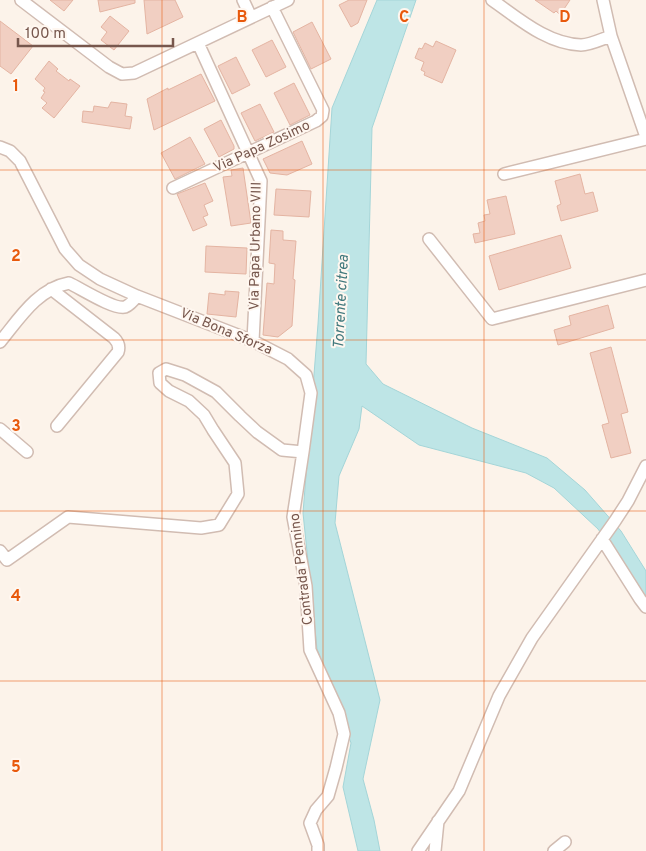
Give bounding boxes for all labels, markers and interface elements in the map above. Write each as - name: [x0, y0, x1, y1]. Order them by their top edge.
- text: B: [236, 8, 248, 28]
- text: C: [399, 8, 409, 28]
- text: D: [559, 8, 571, 28]
- scale bar: [18, 15, 172, 47]
- text: 100 m: [25, 25, 66, 44]
- text: 1: [13, 77, 19, 97]
- street label: Via Papa Zosimo: [211, 117, 313, 177]
- street label: Via Papa Urbano VIII: [246, 182, 266, 310]
- text: 2: [11, 247, 21, 267]
- water label: Torrente citrea: [330, 254, 354, 350]
- street label: Via Bona Sforza: [177, 305, 275, 359]
- text: 3: [11, 417, 21, 437]
- street label: Contrada Pennino: [287, 512, 317, 626]
- text: 4: [11, 587, 21, 607]
- text: 5: [11, 758, 21, 778]

